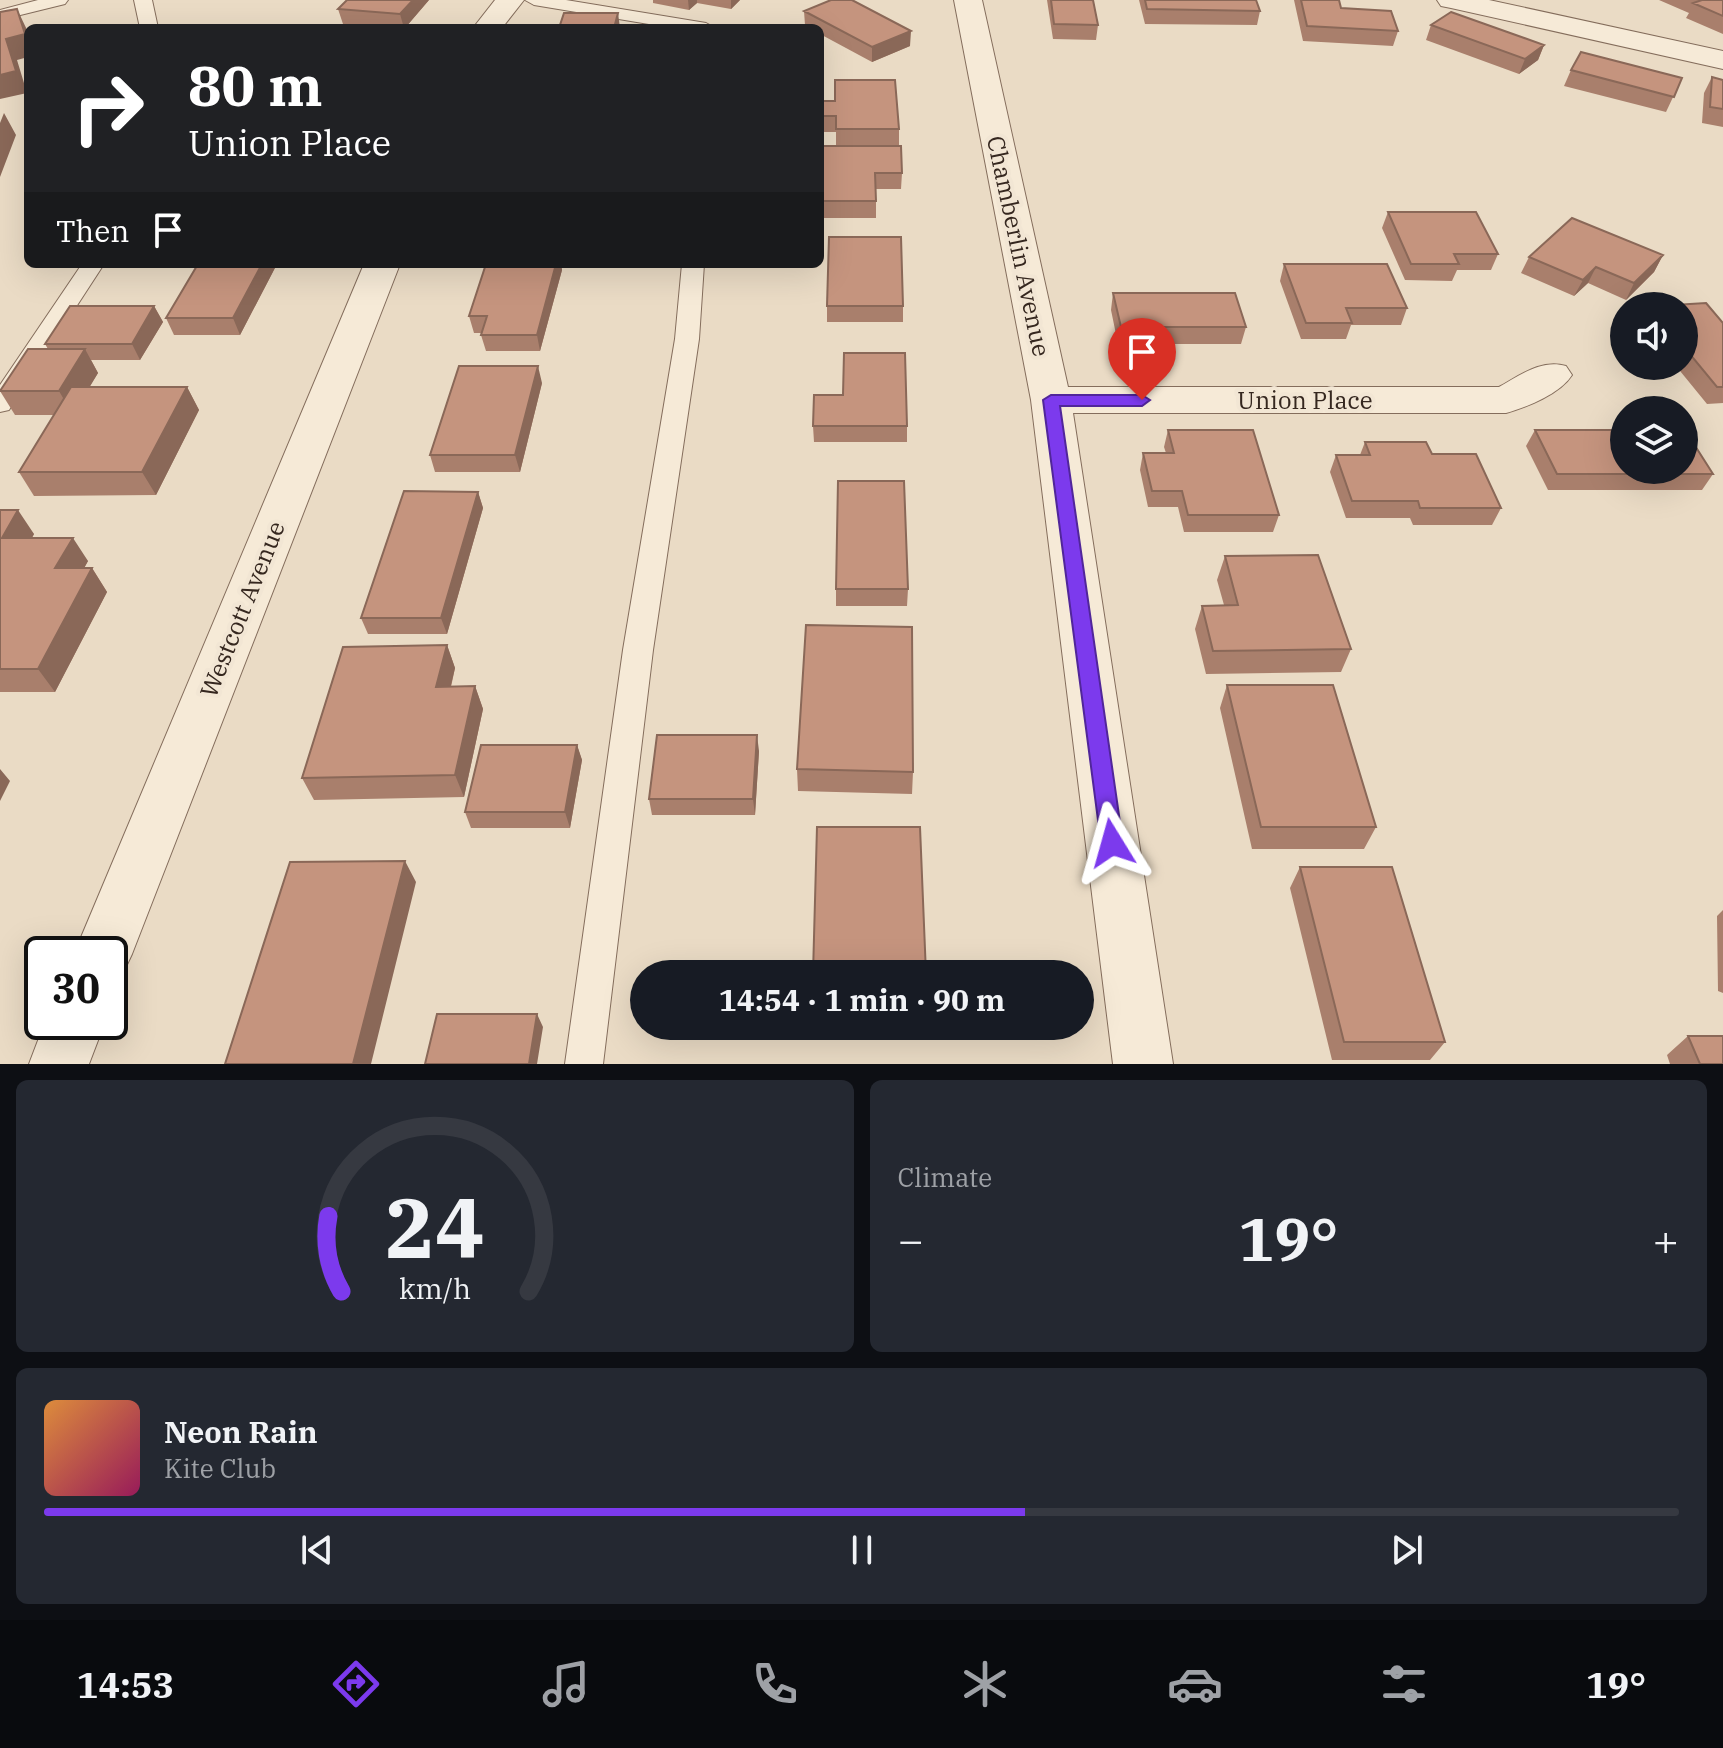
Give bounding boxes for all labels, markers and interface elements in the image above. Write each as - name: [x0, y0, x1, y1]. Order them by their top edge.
- text: 80 m: [188, 49, 323, 121]
- icon: right: [56, 56, 160, 160]
- text: Union Place: [188, 119, 391, 166]
- street label: Chamberlin Avenue: [980, 133, 1058, 359]
- icon: arrive: [146, 208, 190, 252]
- text: Then: [56, 211, 130, 250]
- map controls: [1610, 292, 1698, 484]
- button: sound: [1610, 292, 1698, 380]
- pin: [1108, 318, 1176, 400]
- icon: arrive: [1120, 330, 1164, 374]
- street label: Union Place: [1237, 384, 1373, 416]
- button: layers: [1610, 396, 1698, 484]
- street label: Westcott Avenue: [192, 516, 292, 702]
- position arrow: [1070, 801, 1154, 885]
- speed limit sign: 30: [24, 936, 128, 1040]
- text: 14:54 · 1 min · 90 m: [719, 980, 1005, 1019]
- text: Climate: [898, 1160, 992, 1194]
- text: 24: [385, 1173, 485, 1281]
- text: 19°: [1238, 1199, 1338, 1278]
- text: −: [898, 1211, 924, 1268]
- text: +: [1653, 1211, 1679, 1268]
- text: km/h: [399, 1270, 471, 1307]
- text: Neon Rain: [164, 1412, 318, 1451]
- text: Kite Club: [164, 1451, 276, 1485]
- icon: previous: [295, 1528, 339, 1572]
- icon: pause: [840, 1528, 884, 1572]
- icon: next: [1385, 1528, 1429, 1572]
- icon: directions: [328, 1656, 384, 1712]
- icon: music: [538, 1656, 594, 1712]
- icon: phone: [747, 1656, 803, 1712]
- icon: climate: [957, 1656, 1013, 1712]
- icon: car: [1167, 1656, 1223, 1712]
- icon: filters: [1376, 1656, 1432, 1712]
- text: 14:53: [77, 1661, 174, 1708]
- text: 19°: [1586, 1661, 1646, 1708]

